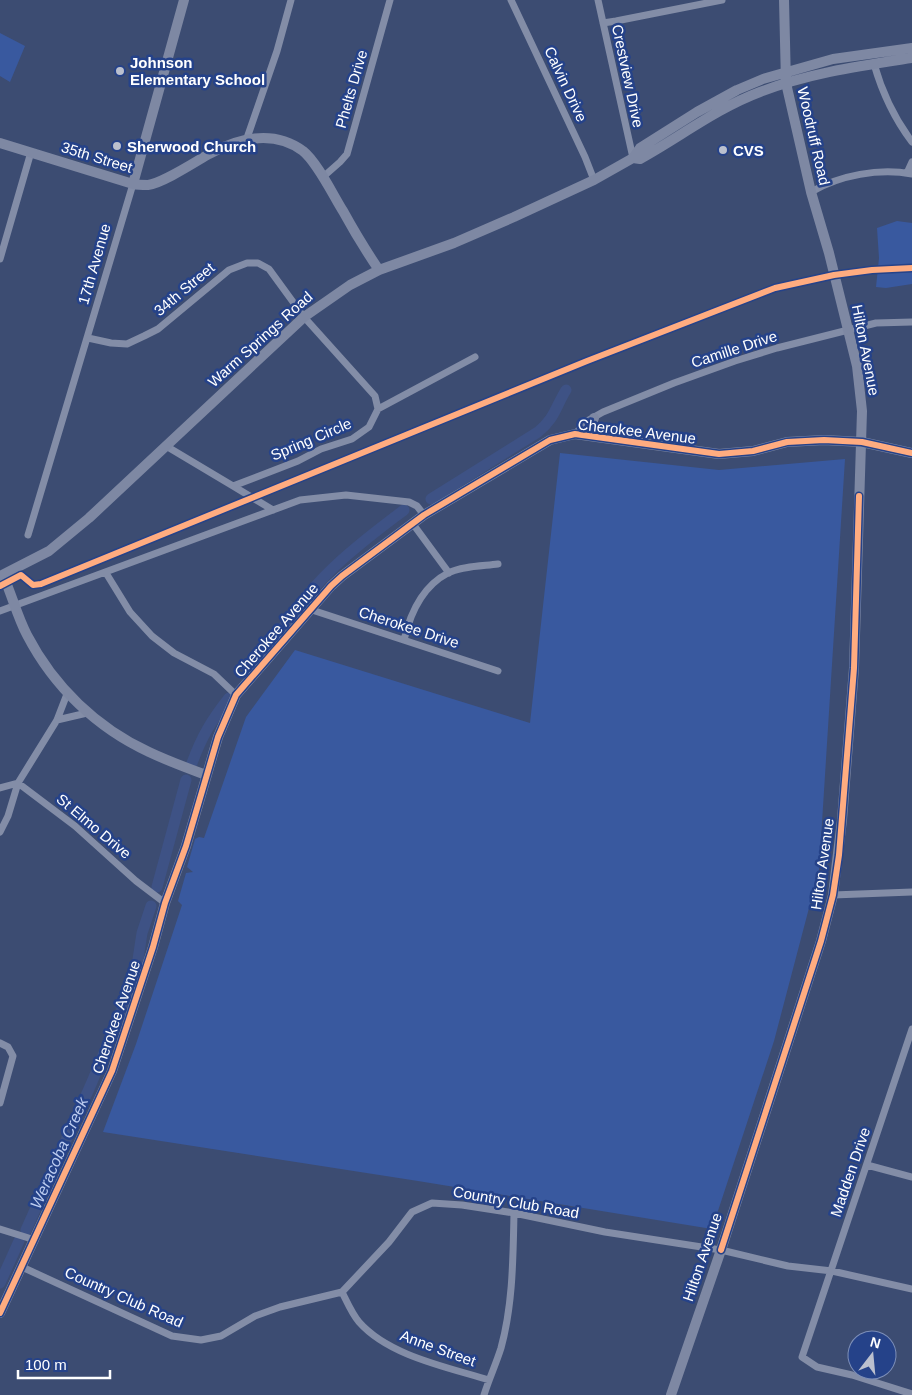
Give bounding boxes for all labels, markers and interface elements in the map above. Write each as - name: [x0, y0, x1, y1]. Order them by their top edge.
- street label: Crestview Drive: [609, 23, 647, 129]
- street label: Calvin Drive: [541, 44, 591, 124]
- street label: Phelts Drive: [332, 48, 370, 130]
- place label: Johnson Elementary School: [130, 54, 265, 88]
- marker: Johnson Elementary School: [114, 65, 126, 77]
- street label: Woodruff Road: [794, 85, 834, 187]
- street label: 35th Street: [59, 138, 135, 176]
- place label: Sherwood Church: [127, 138, 256, 155]
- marker: Sherwood Church: [111, 140, 123, 152]
- place label: CVS: [733, 142, 764, 159]
- marker: CVS: [717, 144, 729, 156]
- street label: 17th Avenue: [74, 222, 114, 306]
- street label: 34th Street: [150, 258, 218, 319]
- street label: Warm Springs Road: [204, 288, 316, 390]
- street label: Hilton Avenue: [849, 303, 883, 397]
- street label: Camille Drive: [689, 327, 779, 371]
- street label: Spring Circle: [268, 414, 354, 464]
- street label: Cherokee Avenue: [577, 415, 697, 447]
- street label: Cherokee Avenue: [231, 580, 321, 680]
- street label: Cherokee Drive: [357, 603, 461, 651]
- street label: St Elmo Drive: [53, 790, 135, 862]
- street label: Hilton Avenue: [807, 817, 837, 911]
- street label: Cherokee Avenue: [89, 958, 143, 1076]
- water label: Weracoba Creek: [27, 1094, 92, 1211]
- street label: Madden Drive: [827, 1125, 873, 1219]
- street label: Country Club Road: [452, 1183, 580, 1221]
- street label: Hilton Avenue: [679, 1211, 725, 1303]
- street label: Country Club Road: [62, 1263, 186, 1331]
- street label: Anne Street: [398, 1326, 479, 1370]
- north arrow: [847, 1330, 897, 1380]
- text: N: [869, 1333, 883, 1352]
- scale bar: [18, 1348, 110, 1380]
- text: 100 m: [25, 1356, 67, 1373]

